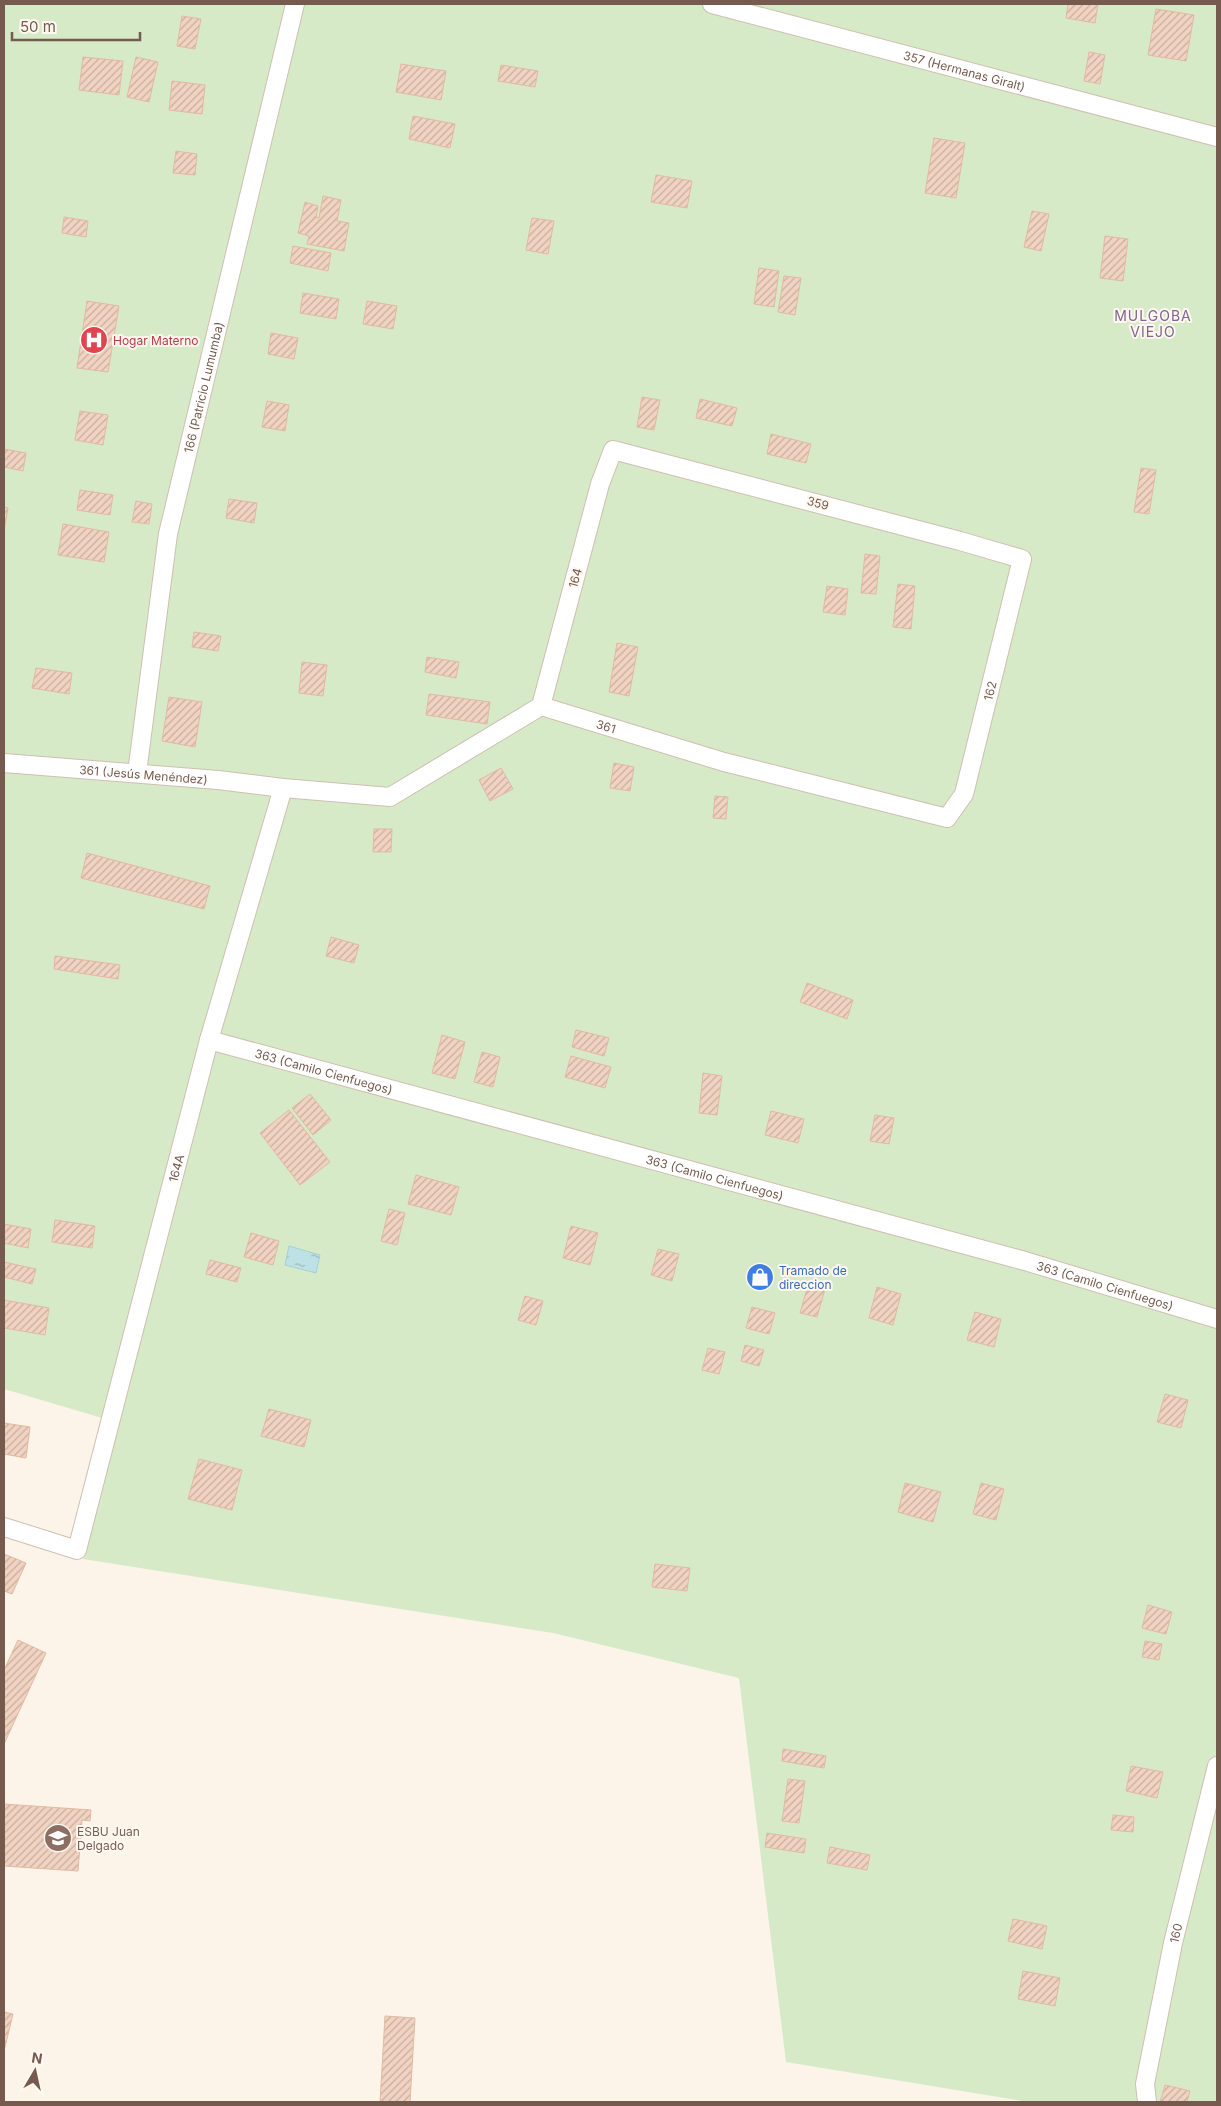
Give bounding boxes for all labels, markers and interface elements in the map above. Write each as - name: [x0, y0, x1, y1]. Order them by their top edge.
- scale bar: [12, 10, 140, 42]
- text: 50 m: [20, 17, 56, 36]
- street label: 357 (Hermanas Giralt): [902, 47, 1027, 94]
- district label: MULGOBA VIEJO: [1114, 307, 1192, 340]
- street label: 166 (Patricio Lumumba): [180, 320, 226, 454]
- hospital icon: Hogar Materno: [79, 325, 109, 355]
- place label: Hogar Materno: [113, 333, 198, 348]
- street label: 359: [805, 493, 831, 513]
- street label: 164: [565, 566, 585, 590]
- street label: 162: [980, 679, 999, 702]
- street label: 361: [595, 716, 618, 736]
- street label: 361 (Jesús Menéndez): [79, 762, 208, 787]
- street label: 363 (Camilo Cienfuegos): [253, 1045, 394, 1097]
- street label: 363 (Camilo Cienfuegos): [644, 1151, 785, 1203]
- street label: 164A: [165, 1152, 187, 1184]
- street label: 363 (Camilo Cienfuegos): [1035, 1257, 1175, 1313]
- shop icon: Tramado de direccion: [745, 1262, 775, 1292]
- place label: Tramado de direccion: [779, 1263, 847, 1292]
- school or university icon: ESBU Juan Delgado: [43, 1823, 73, 1853]
- place label: ESBU Juan Delgado: [77, 1824, 140, 1853]
- street label: 160: [1166, 1922, 1185, 1945]
- north arrow: [10, 2046, 60, 2096]
- text: N: [31, 2048, 44, 2067]

